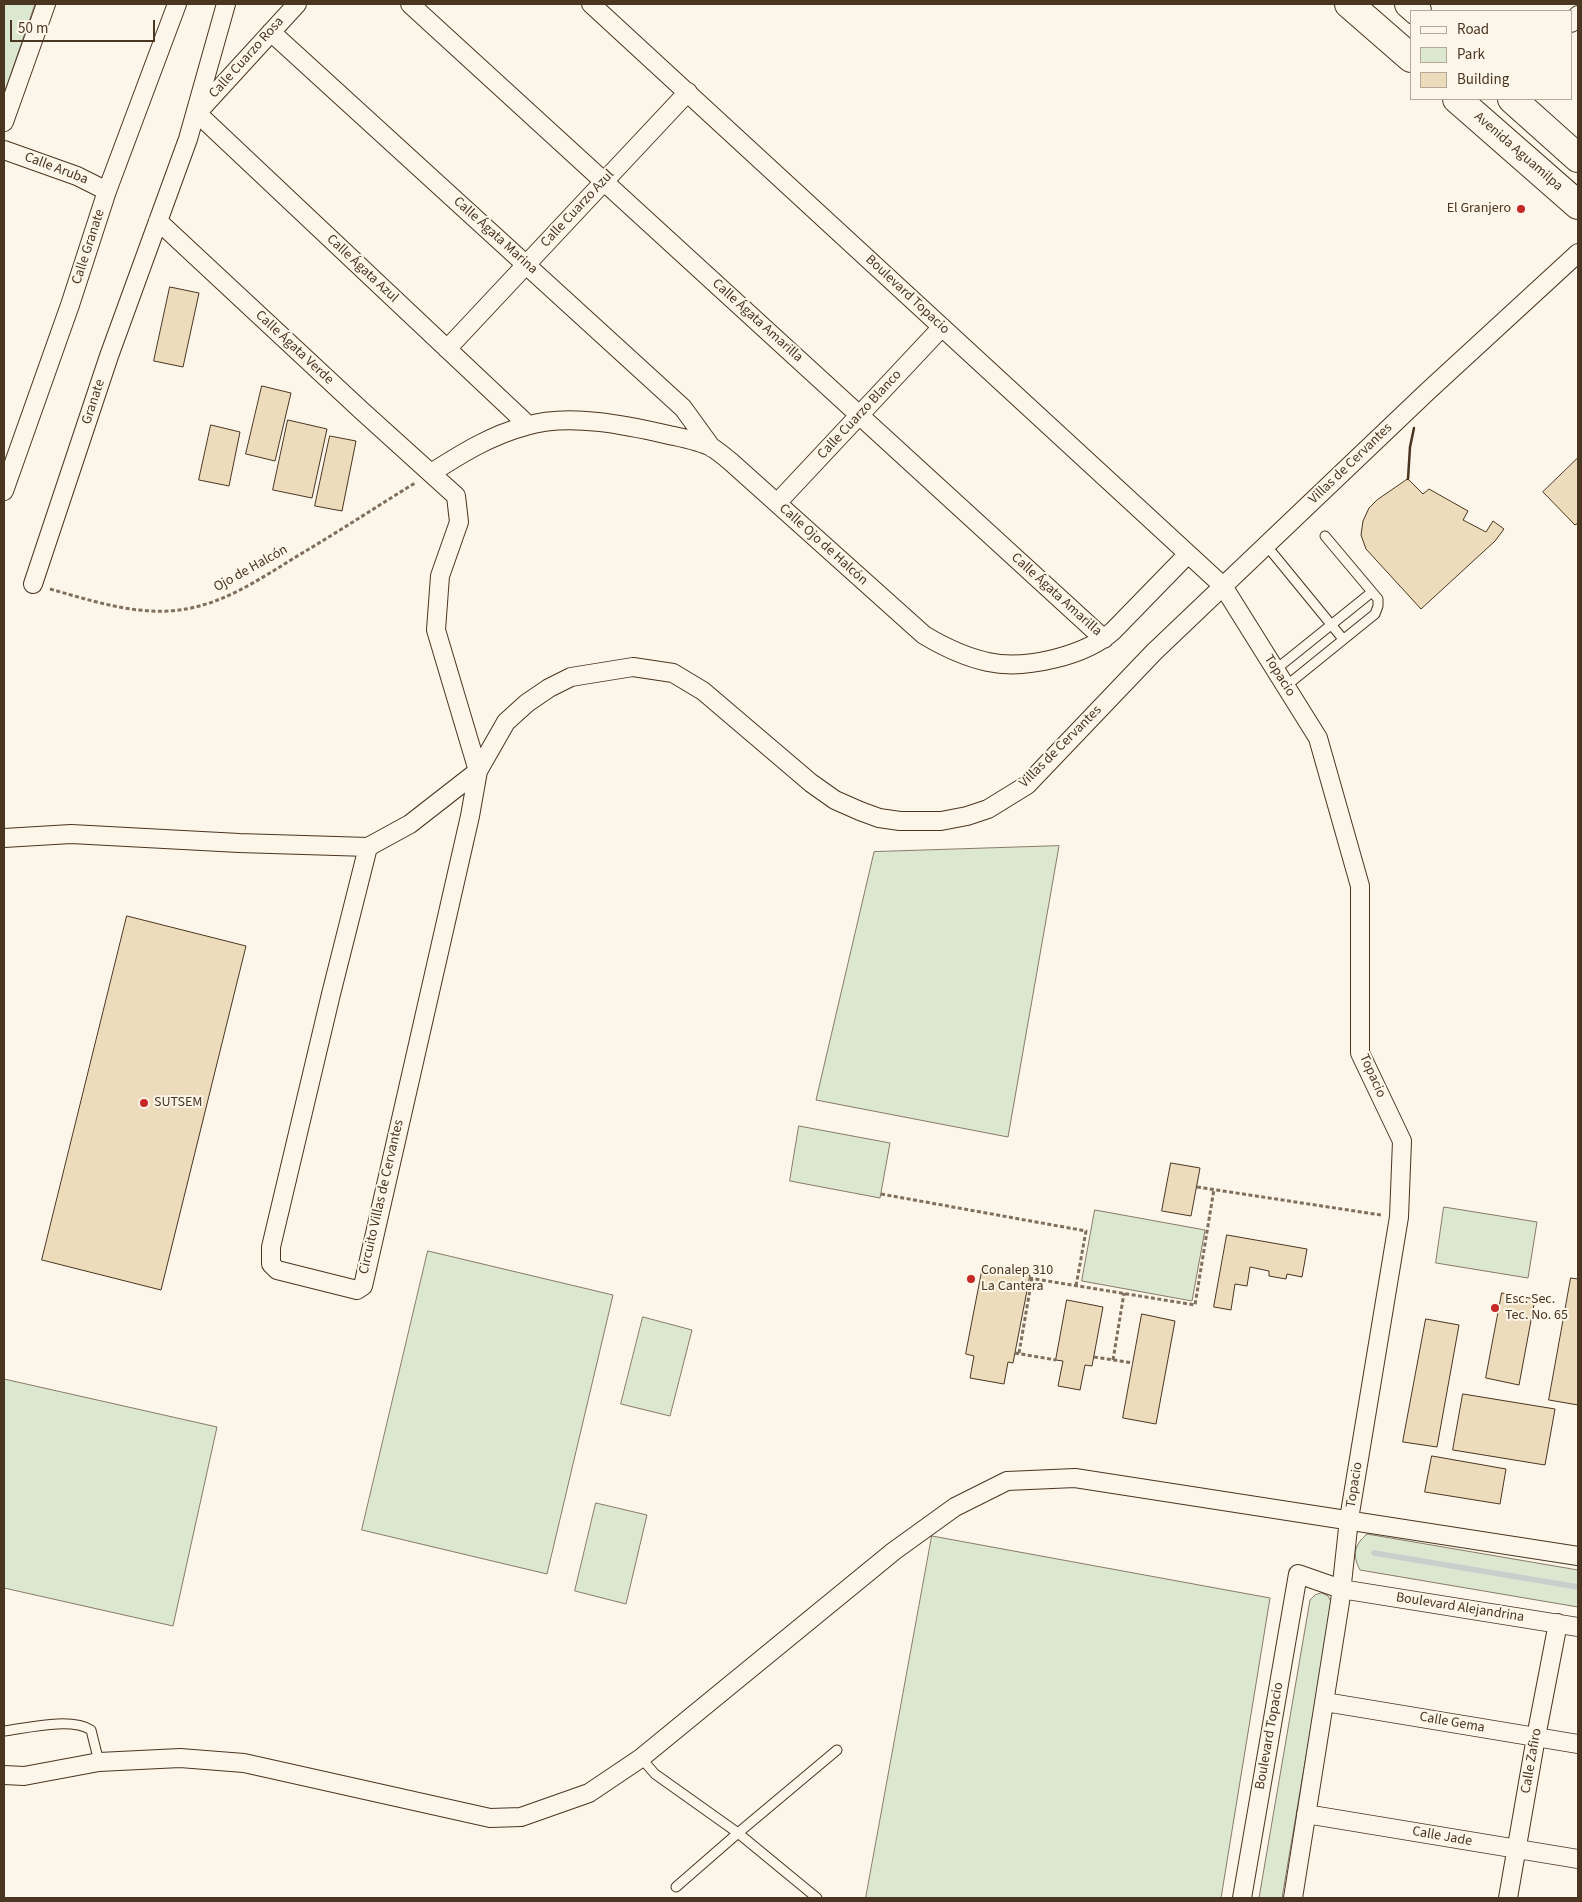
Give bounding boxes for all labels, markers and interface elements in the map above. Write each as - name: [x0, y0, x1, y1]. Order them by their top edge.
- scale bar: [12, 10, 158, 42]
- legend: [1410, 10, 1572, 100]
- street label: Calle Cuarzo Rosa: [206, 14, 288, 102]
- text: 50 m: [18, 18, 48, 39]
- text: Road: [1457, 19, 1489, 40]
- text: Park: [1457, 44, 1485, 65]
- text: Building: [1457, 69, 1509, 90]
- street label: Avenida Aguamilpa: [1470, 109, 1566, 195]
- street label: Calle Aruba: [22, 149, 90, 189]
- street label: Calle Cuarzo Azul: [538, 167, 618, 251]
- street label: Calle Ágata Marina: [449, 194, 541, 278]
- place label: El Granjero: [1447, 201, 1511, 217]
- marker: El Granjero: [1515, 203, 1527, 215]
- street label: Calle Granate: [69, 207, 109, 287]
- street label: Calle Ágata Azul: [323, 231, 401, 307]
- street label: Boulevard Topacio: [861, 252, 953, 338]
- street label: Calle Ágata Amarilla: [708, 276, 806, 366]
- street label: Calle Ágata Verde: [251, 307, 337, 389]
- street label: Calle Cuarzo Blanco: [814, 367, 906, 463]
- street label: Granate: [79, 377, 109, 427]
- street label: Villas de Cervantes: [1306, 420, 1396, 508]
- street label: Calle Ojo de Halcón: [775, 501, 871, 589]
- street label: Ojo de Halcón: [211, 542, 291, 596]
- street label: Calle Ágata Amarilla: [1007, 550, 1105, 640]
- street label: Topacio: [1260, 652, 1298, 700]
- street label: Villas de Cervantes: [1016, 702, 1106, 792]
- street label: Topacio: [1355, 1051, 1389, 1101]
- place label: SUTSEM: [154, 1095, 202, 1111]
- marker: SUTSEM: [138, 1097, 150, 1109]
- street label: Circuito Villas de Cervantes: [356, 1118, 408, 1276]
- place label: Conalep 310 La Cantera: [981, 1263, 1053, 1295]
- marker: Conalep 310 La Cantera: [965, 1273, 977, 1285]
- place label: Esc. Sec. Tec. No. 65: [1505, 1292, 1568, 1324]
- marker: Esc. Sec. Tec. No. 65: [1489, 1302, 1501, 1314]
- street label: Topacio: [1343, 1461, 1367, 1509]
- street label: Boulevard Alejandrina: [1395, 1590, 1525, 1626]
- street label: Boulevard Topacio: [1252, 1681, 1288, 1791]
- street label: Calle Gema: [1418, 1709, 1486, 1737]
- street label: Calle Zafiro: [1518, 1727, 1546, 1795]
- street label: Calle Jade: [1411, 1823, 1473, 1851]

